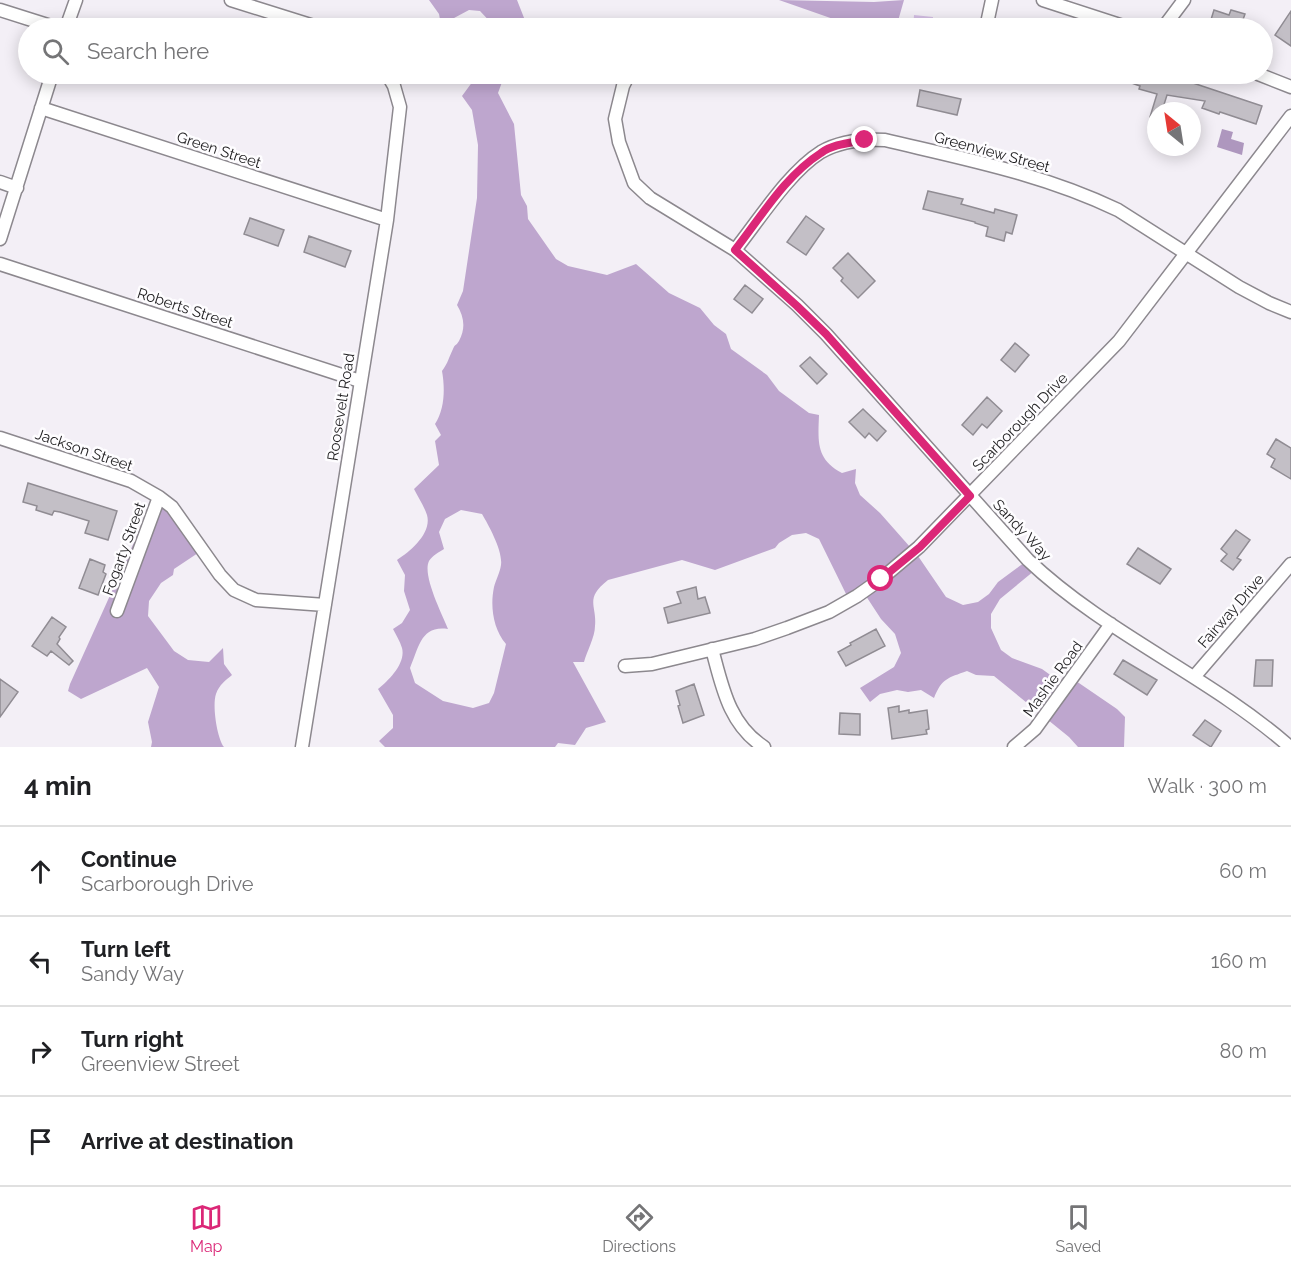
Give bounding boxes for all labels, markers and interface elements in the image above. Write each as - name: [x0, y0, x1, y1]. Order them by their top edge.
- search box: [18, 18, 1273, 84]
- icon: search: [39, 35, 72, 68]
- text: Search here: [87, 38, 209, 64]
- north arrow: [1147, 102, 1201, 156]
- route end: [851, 126, 877, 152]
- street label: Green Street: [175, 128, 263, 172]
- street label: Greenview Street: [932, 128, 1052, 176]
- street label: Roberts Street: [135, 284, 235, 332]
- street label: Roosevelt Road: [324, 352, 358, 462]
- street label: Scarborough Drive: [969, 369, 1072, 475]
- street label: Jackson Street: [33, 425, 135, 475]
- street label: Sandy Way: [989, 496, 1055, 564]
- street label: Fogarty Street: [99, 500, 149, 598]
- route start: [867, 565, 893, 591]
- street label: Fairway Drive: [1194, 570, 1268, 652]
- street label: Mashie Road: [1020, 638, 1086, 720]
- text: 4 min: [24, 771, 92, 801]
- text: Walk · 300 m: [1148, 774, 1267, 798]
- text: Continue: [81, 846, 177, 872]
- icon: ahead: [24, 855, 57, 888]
- text: 60 m: [1219, 859, 1267, 883]
- text: Scarborough Drive: [81, 872, 254, 896]
- text: Turn left: [81, 936, 171, 962]
- icon: left: [24, 945, 57, 978]
- text: 160 m: [1211, 949, 1267, 973]
- text: Sandy Way: [81, 962, 184, 986]
- text: Turn right: [81, 1026, 184, 1052]
- icon: right: [24, 1035, 57, 1068]
- text: 80 m: [1219, 1039, 1267, 1063]
- text: Greenview Street: [81, 1052, 240, 1076]
- icon: arrive: [24, 1125, 57, 1158]
- text: Arrive at destination: [81, 1128, 294, 1154]
- tab: Map: [190, 1201, 223, 1256]
- tab: Directions: [602, 1201, 676, 1256]
- tab: Saved: [1055, 1201, 1101, 1256]

